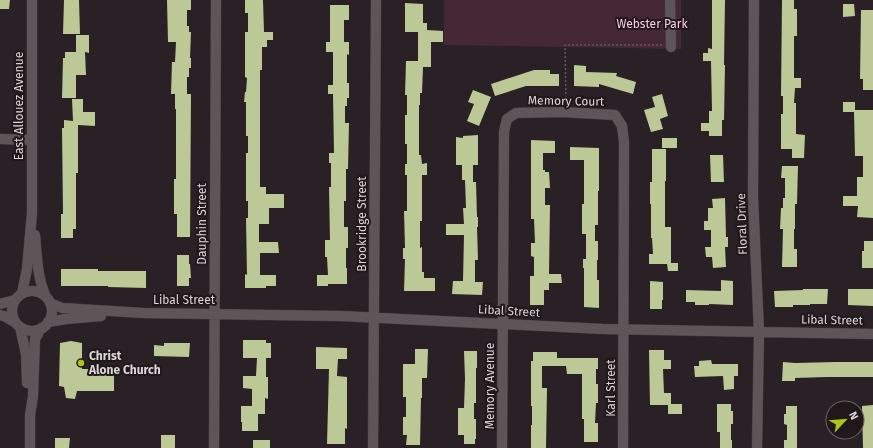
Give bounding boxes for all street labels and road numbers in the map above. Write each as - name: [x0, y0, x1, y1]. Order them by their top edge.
- street label: East Allouez Avenue: [12, 52, 26, 160]
- street label: Memory Court: [528, 93, 605, 109]
- street label: Brookridge Street: [355, 176, 369, 272]
- street label: Dauphin Street: [195, 183, 209, 265]
- street label: Floral Drive: [734, 193, 750, 255]
- street label: Libal Street: [153, 293, 216, 307]
- street label: Libal Street: [478, 302, 541, 320]
- street label: Libal Street: [801, 312, 864, 328]
- street label: Memory Avenue: [483, 343, 497, 429]
- street label: Karl Street: [604, 359, 618, 417]

